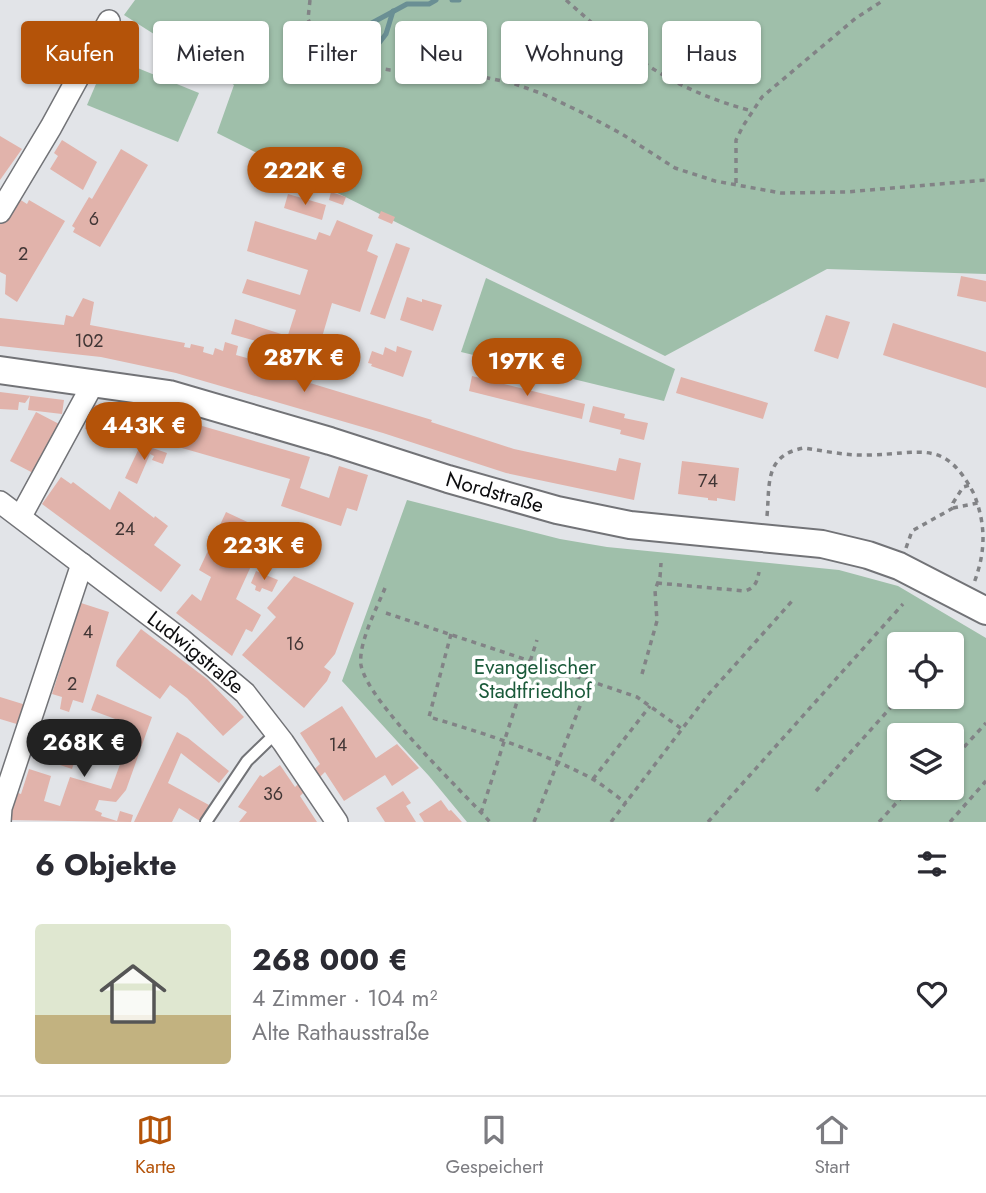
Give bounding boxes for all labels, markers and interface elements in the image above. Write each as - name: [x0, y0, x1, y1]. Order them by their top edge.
- chip: Kaufen: [21, 21, 139, 84]
- chip: Mieten: [153, 21, 269, 84]
- chip: Filter: [283, 21, 381, 84]
- chip: Neu: [395, 21, 487, 84]
- chip: Wohnung: [501, 21, 648, 84]
- chip: Haus: [662, 21, 761, 84]
- pin: 222K €: [248, 148, 362, 207]
- text: 222K €: [263, 153, 347, 187]
- house number: 6: [89, 206, 99, 232]
- house number: 2: [18, 241, 28, 267]
- house number: 102: [74, 328, 104, 354]
- pin: 287K €: [247, 334, 361, 394]
- pin: 197K €: [470, 338, 584, 398]
- text: 287K €: [263, 340, 345, 374]
- text: 197K €: [488, 344, 566, 378]
- pin: 443K €: [87, 402, 201, 462]
- text: 443K €: [102, 408, 186, 442]
- street label: Nordstraße: [442, 464, 547, 521]
- house number: 74: [698, 468, 718, 494]
- house number: 24: [115, 516, 135, 542]
- pin: 223K €: [207, 522, 321, 582]
- text: 223K €: [223, 528, 305, 562]
- street label: Ludwigstraße: [141, 604, 251, 701]
- house number: 4: [83, 619, 93, 645]
- house number: 16: [286, 631, 304, 657]
- map controls: [887, 632, 964, 800]
- button: locate: [887, 632, 964, 709]
- park label: Evangelischer Stadtfriedhof: [474, 652, 597, 706]
- house number: 2: [67, 671, 77, 697]
- pin: 268K €: [27, 720, 141, 779]
- button: layers: [887, 723, 964, 800]
- text: 268K €: [43, 725, 125, 759]
- house number: 14: [329, 732, 347, 758]
- house number: 36: [263, 781, 283, 807]
- text: 6 Objekte: [35, 843, 177, 886]
- icon: filters: [913, 845, 951, 883]
- text: 268 000 €: [252, 938, 408, 981]
- icon: home: [91, 952, 175, 1036]
- icon: heart: [913, 975, 951, 1013]
- text: 4 Zimmer · 104 m²: [252, 981, 438, 1015]
- text: Alte Rathausstraße: [252, 1015, 429, 1049]
- tab: Karte: [135, 1111, 176, 1180]
- tab: Gespeichert: [446, 1111, 543, 1180]
- tab: Start: [813, 1111, 851, 1180]

